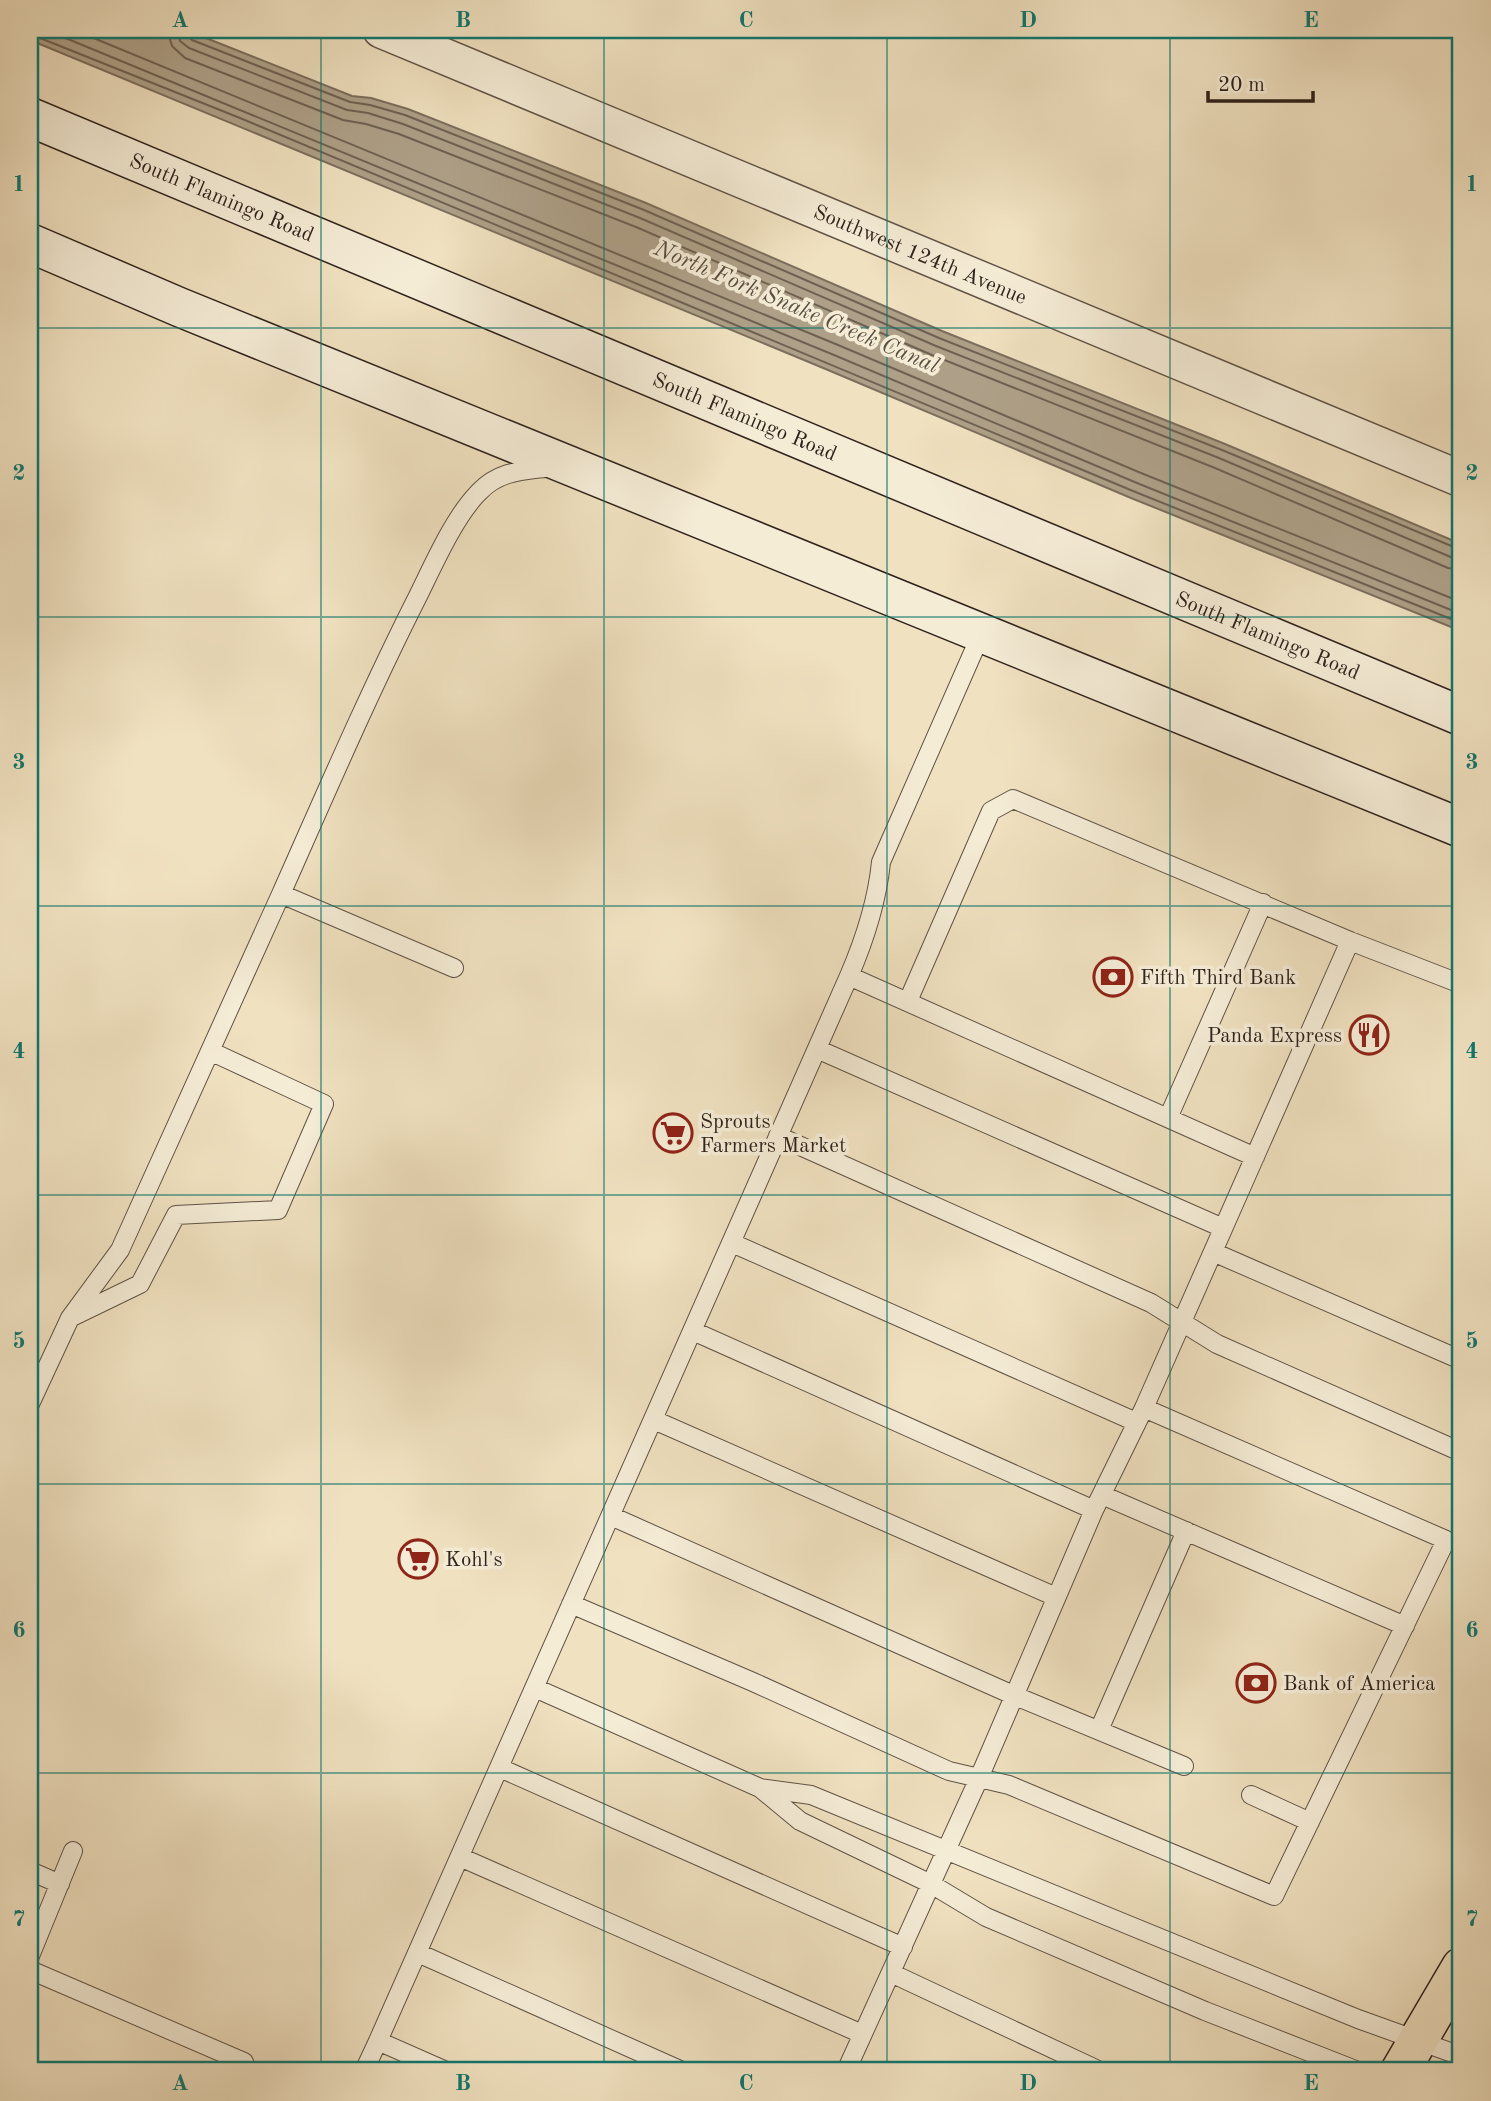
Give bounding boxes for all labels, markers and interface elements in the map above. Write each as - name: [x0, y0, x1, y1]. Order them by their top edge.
- text: A: [171, 9, 189, 32]
- text: B: [455, 9, 471, 32]
- text: C: [738, 9, 754, 32]
- text: D: [1019, 9, 1037, 32]
- text: E: [1303, 9, 1319, 32]
- scale bar: [1208, 60, 1312, 104]
- text: 20 m: [1218, 75, 1265, 96]
- street label: South Flamingo Road: [126, 151, 317, 247]
- text: 1: [12, 173, 26, 196]
- text: 1: [1465, 173, 1479, 196]
- street label: Southwest 124th Avenue: [810, 202, 1029, 309]
- water label: North Fork Snake Creek Canal: [650, 236, 942, 378]
- street label: South Flamingo Road: [649, 370, 840, 466]
- text: 2: [12, 462, 26, 485]
- text: 2: [1465, 462, 1479, 485]
- street label: South Flamingo Road: [1172, 589, 1363, 684]
- text: 3: [12, 751, 26, 774]
- text: 3: [1465, 751, 1479, 774]
- bank icon: Fifth Third Bank: [1092, 956, 1134, 998]
- place label: Fifth Third Bank: [1140, 968, 1296, 989]
- restaurant icon: Panda Express: [1348, 1014, 1390, 1056]
- place label: Panda Express: [1207, 1026, 1342, 1047]
- text: 4: [12, 1040, 26, 1063]
- text: 4: [1465, 1040, 1479, 1063]
- supermarket icon: Sprouts Farmers Market: [652, 1112, 694, 1154]
- place label: Sprouts Farmers Market: [700, 1112, 846, 1157]
- text: 5: [12, 1330, 26, 1353]
- text: 5: [1465, 1330, 1479, 1353]
- supermarket icon: Kohl's: [397, 1538, 439, 1580]
- place label: Kohl's: [445, 1550, 503, 1571]
- text: 6: [12, 1619, 26, 1642]
- text: 6: [1465, 1619, 1479, 1642]
- bank icon: Bank of America: [1235, 1662, 1277, 1704]
- place label: Bank of America: [1283, 1674, 1435, 1695]
- text: 7: [12, 1908, 26, 1931]
- text: 7: [1465, 1908, 1479, 1931]
- text: A: [171, 2072, 189, 2095]
- text: B: [455, 2072, 471, 2095]
- text: C: [738, 2072, 754, 2095]
- text: D: [1019, 2072, 1037, 2095]
- text: E: [1303, 2072, 1319, 2095]

